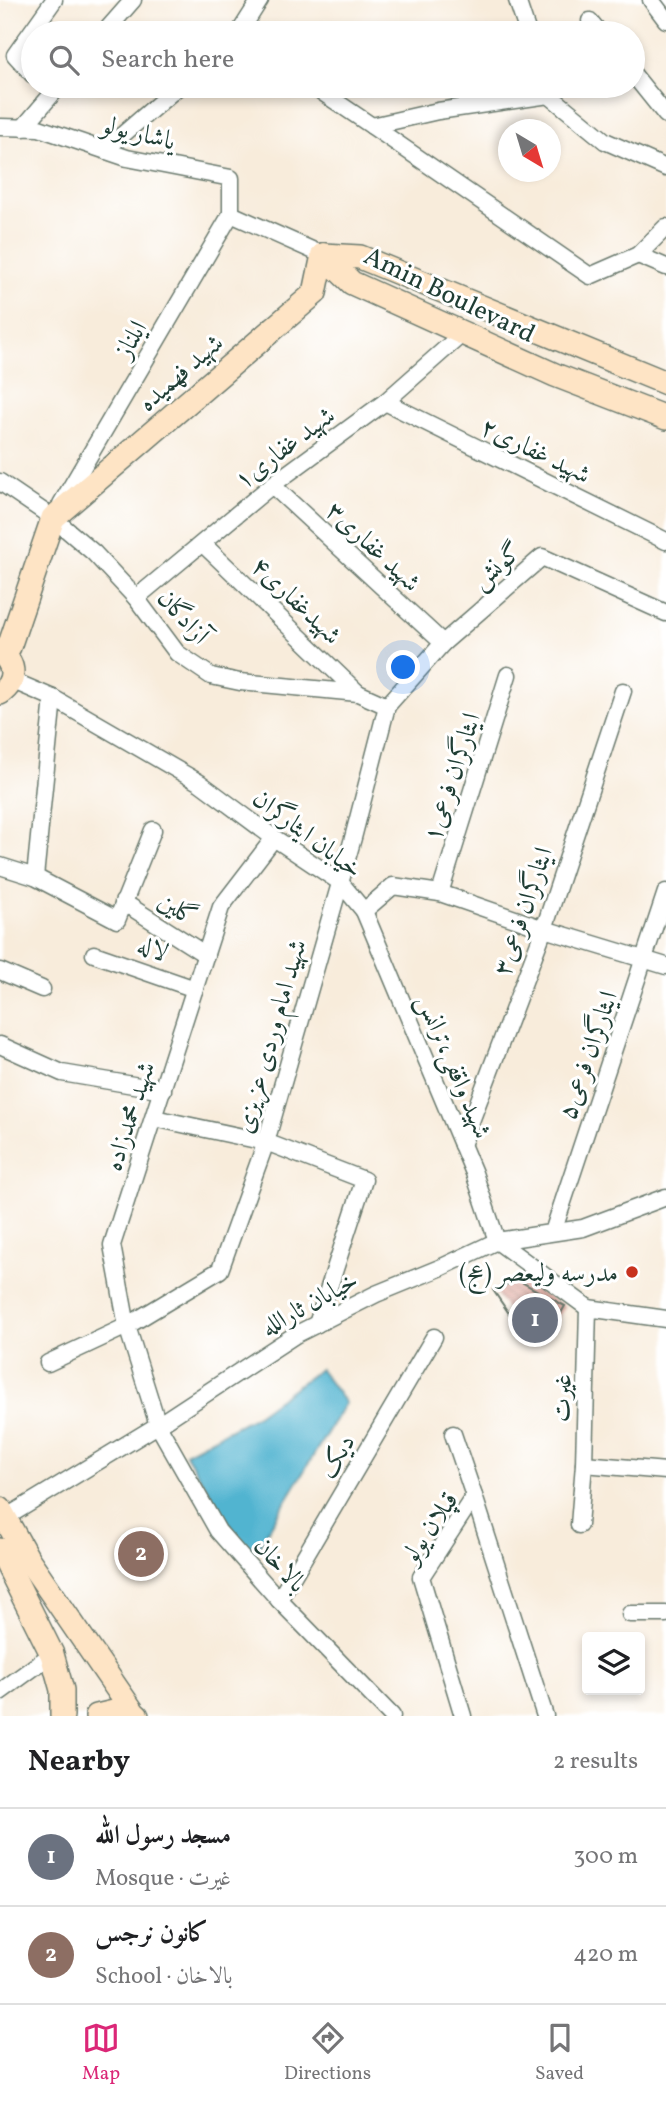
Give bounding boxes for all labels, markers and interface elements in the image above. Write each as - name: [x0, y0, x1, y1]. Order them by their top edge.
- search box: [21, 21, 645, 98]
- icon: search: [45, 41, 83, 79]
- text: Search here: [101, 42, 234, 78]
- street label: یاشار یولو: [95, 107, 181, 161]
- north arrow: [498, 119, 561, 182]
- street label: Amin Boulevard: [357, 239, 541, 353]
- street label: ایلناز: [105, 314, 157, 368]
- street label: شهید فهمیده: [131, 326, 232, 421]
- street label: شهید غفاری۱: [227, 399, 343, 499]
- street label: شهید غفاری۲: [474, 410, 596, 494]
- street label: شهید غفاری۳: [317, 494, 428, 601]
- street label: گونش: [464, 534, 531, 599]
- street label: شهیدغفاری۴: [242, 549, 349, 654]
- street label: آزادگان: [148, 582, 219, 655]
- your location: [386, 650, 420, 684]
- street label: ایثارگران فرعی۱: [414, 708, 491, 847]
- street label: خیابان ایثارگران: [244, 781, 370, 888]
- street label: ایثارگران فرعی۳: [484, 842, 563, 981]
- street label: گلین: [150, 884, 203, 936]
- street label: لاله: [132, 928, 173, 972]
- street label: شهید امام وردی عزیزی: [227, 935, 320, 1139]
- street label: ایثارگران فرعی۵: [549, 986, 628, 1125]
- street label: شهید واقفی،ترانس: [407, 989, 500, 1145]
- street label: شهید محمدزاده: [96, 1057, 166, 1176]
- place label: مدرسه ولیعصر (عج): [459, 1256, 618, 1294]
- street label: خیابان ثارالله: [255, 1263, 365, 1346]
- marker: مدرسه ولیعصر (عج): [624, 1264, 640, 1280]
- pin: 1: [512, 1294, 558, 1346]
- street label: غیرت: [544, 1373, 582, 1423]
- street label: دیک: [311, 1428, 365, 1486]
- street label: قپلان یولو: [392, 1485, 468, 1574]
- pin: 2: [118, 1528, 164, 1580]
- street label: بالاخان: [245, 1529, 314, 1601]
- map controls: [582, 1632, 645, 1695]
- button: layers: [582, 1632, 645, 1695]
- text: Nearby: [28, 1741, 130, 1783]
- text: 2 results: [553, 1746, 638, 1778]
- text: مسجد رسول الله: [95, 1818, 231, 1854]
- text: 1: [46, 1841, 56, 1873]
- text: 300 m: [574, 1841, 638, 1873]
- text: Mosque · غیرت: [95, 1863, 231, 1895]
- text: کانون نرجس: [95, 1916, 209, 1952]
- text: 2: [45, 1939, 57, 1971]
- text: 420 m: [573, 1939, 638, 1971]
- text: School · بالاخان: [95, 1961, 233, 1993]
- tab: Map: [82, 2019, 120, 2087]
- tab: Directions: [284, 2019, 371, 2087]
- tab: Saved: [535, 2019, 584, 2087]

